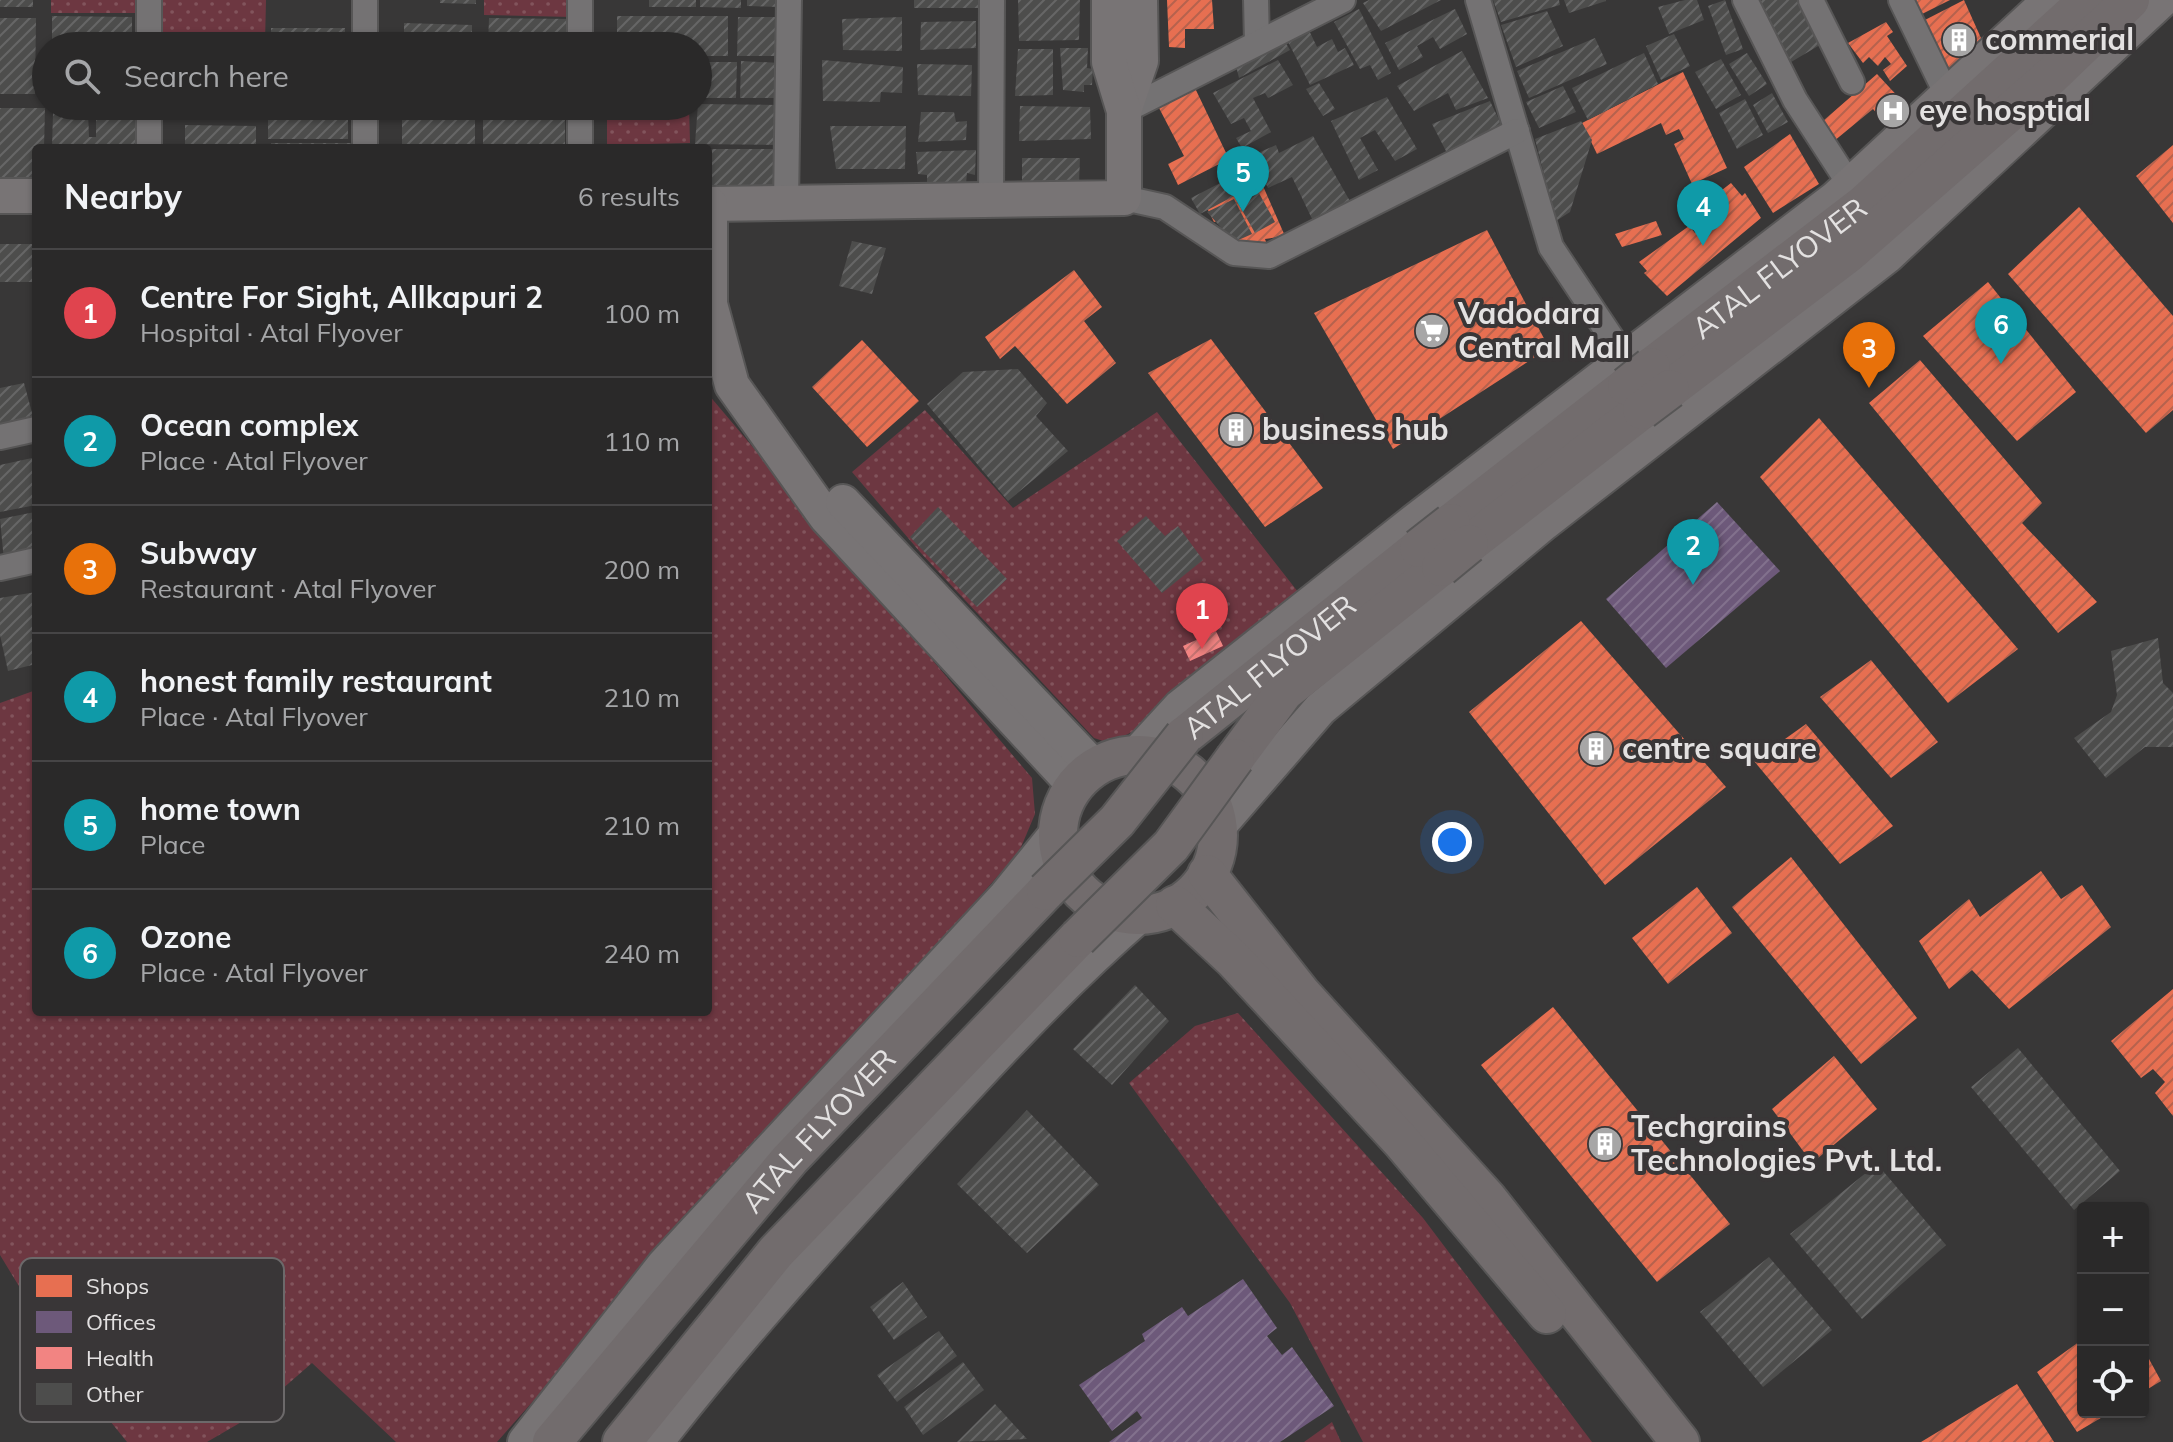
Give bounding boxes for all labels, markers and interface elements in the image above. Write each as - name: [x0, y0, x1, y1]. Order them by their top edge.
- place label: commerial: [1985, 20, 2134, 58]
- building icon: commerial: [1940, 21, 1978, 59]
- search box: [32, 32, 712, 120]
- icon: search: [60, 54, 104, 98]
- text: Search here: [124, 57, 289, 95]
- place label: eye hosptial: [1919, 91, 2091, 129]
- hospital icon: eye hosptial: [1874, 92, 1912, 130]
- pin: 5: [1217, 146, 1269, 212]
- text: Nearby: [64, 175, 182, 218]
- text: 6 results: [578, 180, 680, 213]
- pin: 4: [1677, 180, 1729, 246]
- street label: ATAL FLYOVER: [1684, 189, 1874, 347]
- text: Centre For Sight, Allkapuri 2: [140, 278, 543, 316]
- place label: Vadodara Central Mall: [1457, 294, 1630, 366]
- text: 1: [82, 297, 98, 330]
- text: 100 m: [604, 297, 680, 330]
- pin: 6: [1975, 298, 2027, 364]
- supermarket icon: Vadodara Central Mall: [1413, 312, 1451, 350]
- text: Hospital · Atal Flyover: [140, 316, 403, 349]
- pin: 3: [1843, 322, 1895, 388]
- text: Ocean complex: [140, 406, 359, 444]
- place label: business hub: [1262, 410, 1449, 448]
- building icon: business hub: [1217, 411, 1255, 449]
- text: 2: [82, 425, 98, 458]
- text: 110 m: [604, 425, 680, 458]
- text: Place · Atal Flyover: [140, 444, 368, 477]
- pin: 2: [1667, 519, 1719, 585]
- text: Subway: [140, 534, 256, 572]
- text: 3: [82, 553, 98, 586]
- text: 200 m: [604, 553, 680, 586]
- text: Restaurant · Atal Flyover: [140, 572, 436, 605]
- pin: 1: [1176, 583, 1228, 649]
- street label: ATAL FLYOVER: [1175, 586, 1363, 747]
- text: honest family restaurant: [140, 662, 492, 700]
- text: 4: [82, 681, 98, 714]
- text: 210 m: [604, 681, 680, 714]
- text: Place · Atal Flyover: [140, 700, 368, 733]
- place label: centre square: [1622, 729, 1817, 767]
- building icon: centre square: [1577, 730, 1615, 768]
- text: home town: [140, 790, 301, 828]
- text: 5: [82, 809, 98, 842]
- text: 210 m: [604, 809, 680, 842]
- your location: [1432, 822, 1472, 862]
- text: Place: [140, 828, 205, 861]
- text: Ozone: [140, 918, 231, 956]
- text: 6: [82, 937, 98, 970]
- text: 240 m: [604, 937, 680, 970]
- text: Place · Atal Flyover: [140, 956, 368, 989]
- street label: ATAL FLYOVER: [733, 1040, 904, 1220]
- place label: Techgrains Technologies Pvt. Ltd.: [1631, 1107, 1942, 1179]
- building icon: Techgrains Technologies Pvt. Ltd.: [1586, 1125, 1624, 1163]
- map controls: [2077, 1202, 2149, 1418]
- button: +: [2077, 1202, 2149, 1274]
- legend: [20, 1258, 284, 1422]
- text: Shops: [86, 1272, 149, 1300]
- button: −: [2077, 1274, 2149, 1346]
- text: Offices: [86, 1308, 156, 1336]
- text: Health: [86, 1344, 154, 1372]
- button: locate: [2077, 1346, 2149, 1418]
- text: Other: [86, 1380, 144, 1408]

